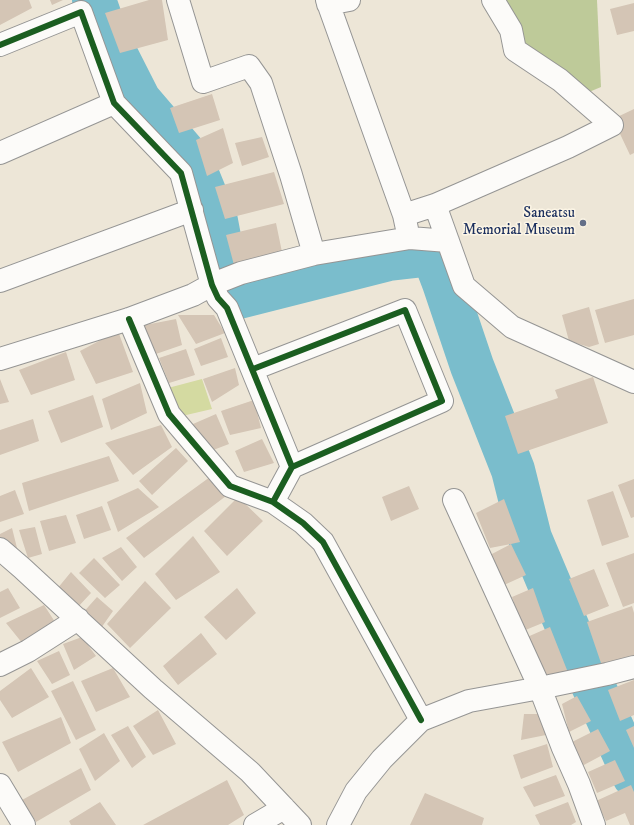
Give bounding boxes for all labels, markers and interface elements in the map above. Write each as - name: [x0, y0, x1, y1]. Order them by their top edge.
- place label: Saneatsu Memorial Museum: [463, 205, 575, 240]
- marker: Saneatsu Memorial Museum: [578, 218, 588, 228]

